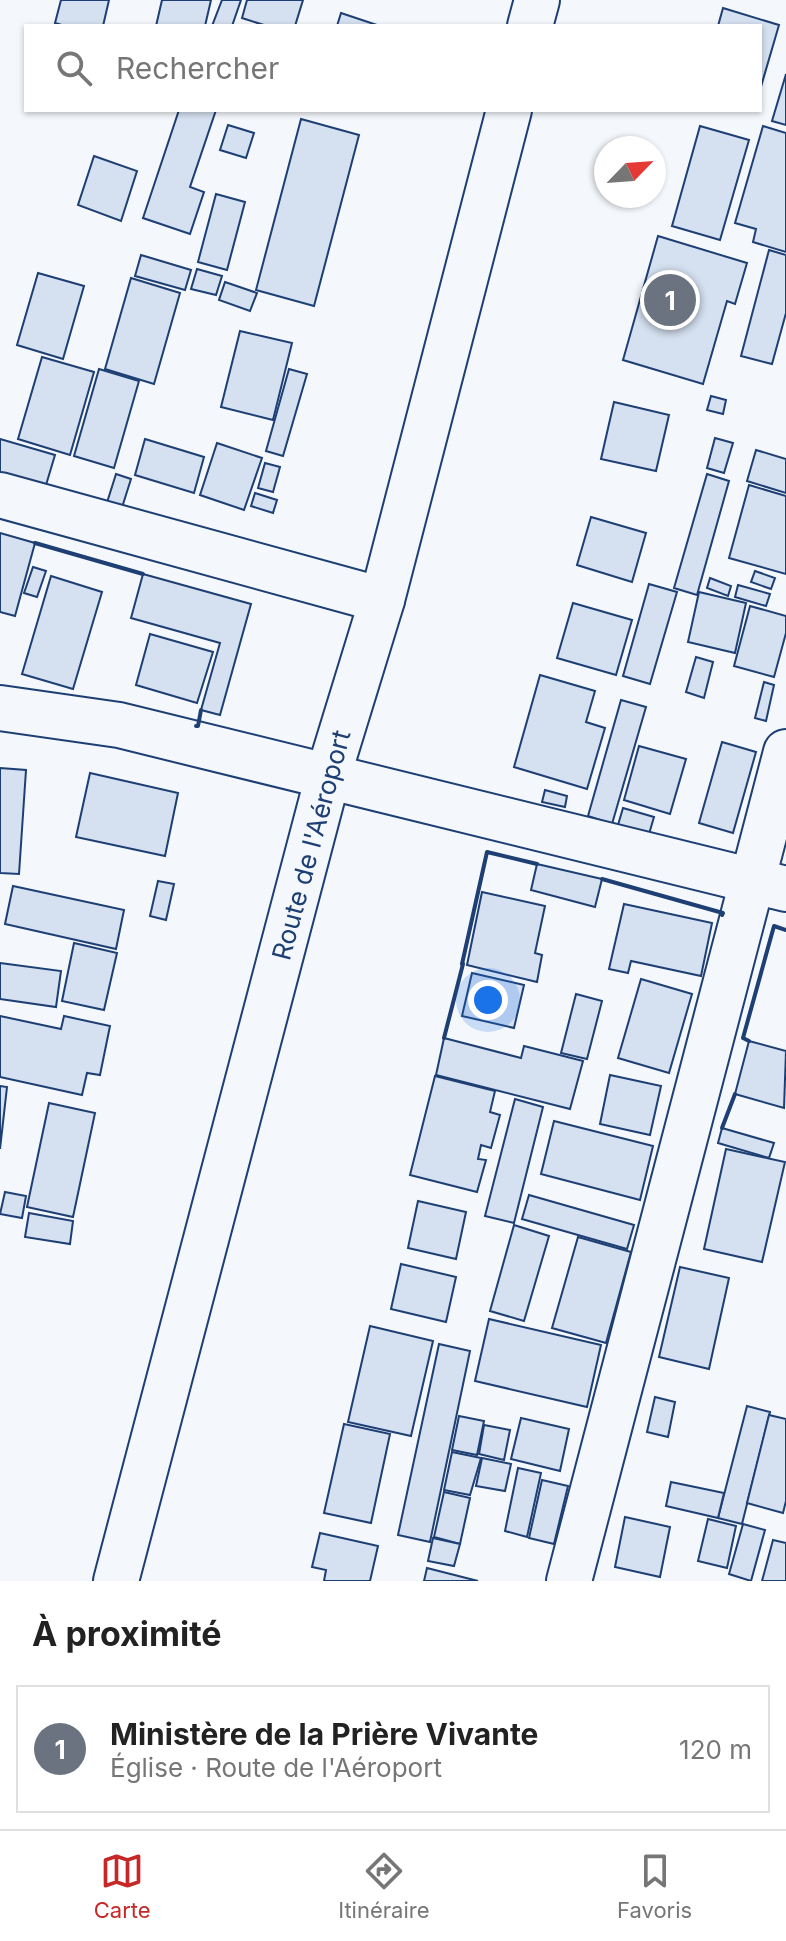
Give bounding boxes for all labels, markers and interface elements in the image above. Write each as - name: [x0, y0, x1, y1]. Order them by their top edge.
- search box: [24, 24, 762, 112]
- icon: search: [52, 46, 96, 90]
- text: Rechercher: [116, 50, 279, 86]
- north arrow: [594, 136, 666, 208]
- pin: 1: [644, 270, 696, 330]
- street label: Route de l'Aéroport: [265, 727, 357, 963]
- your location: [468, 980, 508, 1020]
- text: À proximité: [32, 1613, 222, 1654]
- text: Ministère de la Prière Vivante: [110, 1716, 538, 1752]
- text: 1: [54, 1734, 66, 1765]
- text: 120 m: [679, 1734, 752, 1765]
- text: Église · Route de l'Aéroport: [110, 1752, 442, 1783]
- tab: Carte: [94, 1849, 151, 1923]
- tab: Itinéraire: [338, 1849, 429, 1923]
- tab: Favoris: [617, 1849, 692, 1923]

